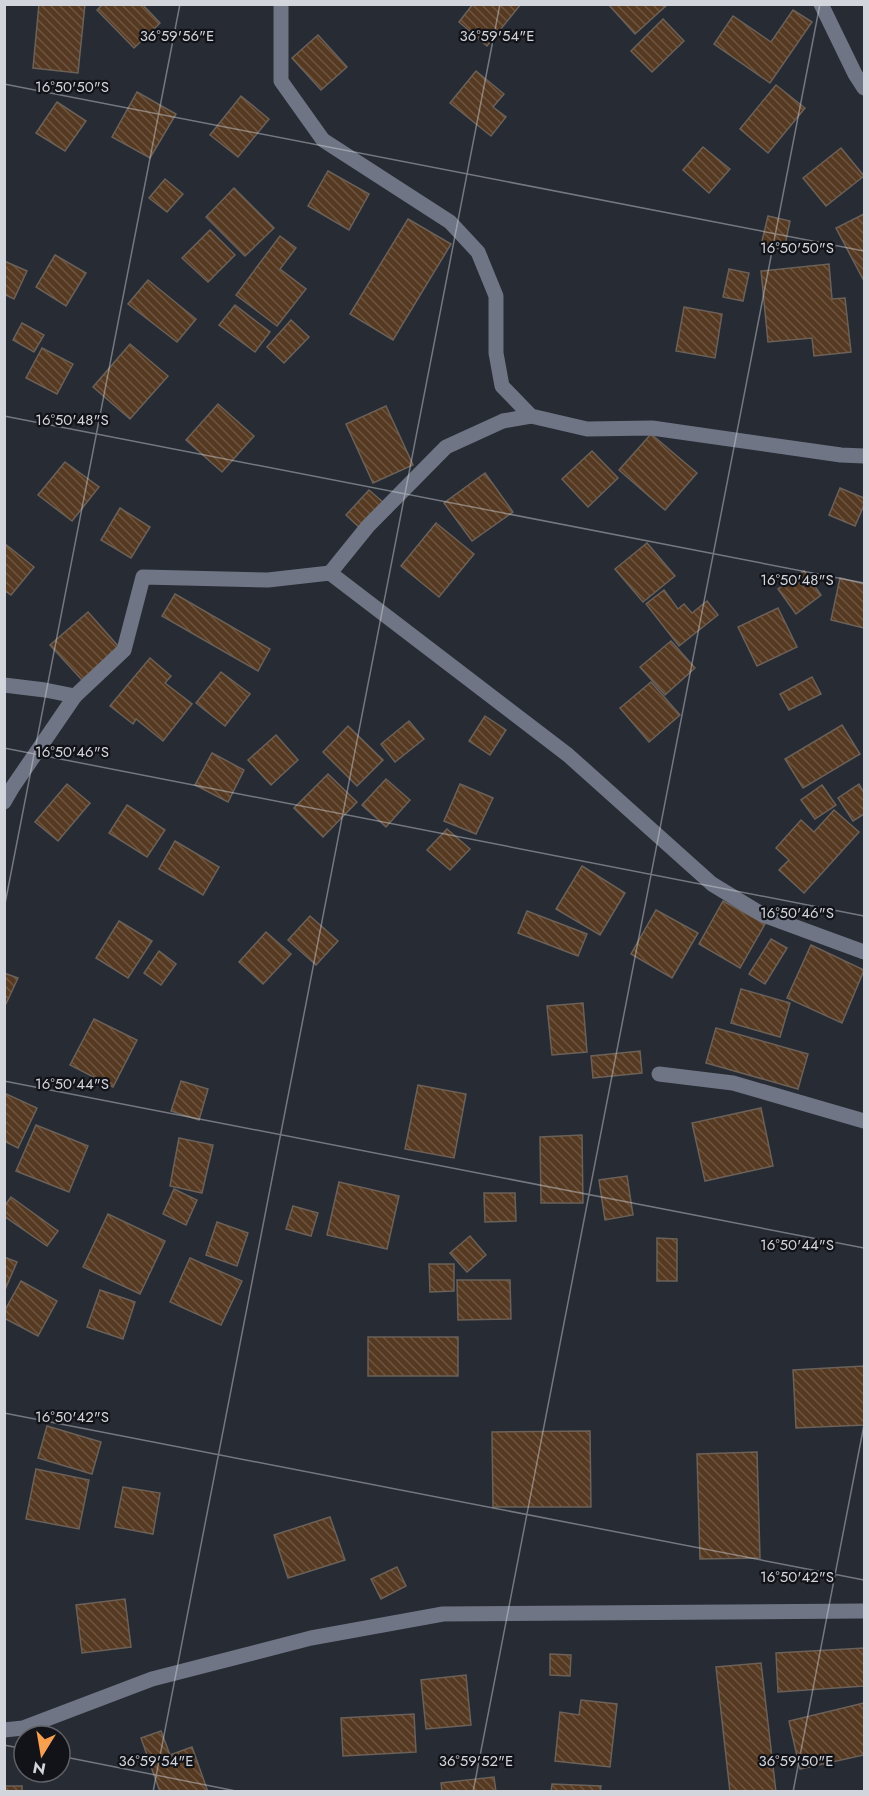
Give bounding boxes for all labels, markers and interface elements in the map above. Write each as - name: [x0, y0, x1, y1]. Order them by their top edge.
- text: 36°59'56"E: [140, 25, 214, 47]
- text: 36°59'54"E: [460, 25, 534, 47]
- text: 16°50'50"S: [35, 76, 109, 98]
- text: 16°50'50"S: [760, 237, 834, 259]
- text: 16°50'48"S: [35, 409, 109, 431]
- text: 16°50'48"S: [760, 569, 834, 591]
- text: 16°50'46"S: [35, 741, 109, 763]
- text: 16°50'46"S: [760, 902, 834, 924]
- text: 16°50'44"S: [35, 1073, 109, 1095]
- text: 16°50'44"S: [760, 1234, 834, 1256]
- text: 16°50'42"S: [35, 1406, 109, 1428]
- text: 16°50'42"S: [760, 1566, 834, 1588]
- north arrow: [12, 1724, 72, 1784]
- text: 36°59'54"E: [119, 1750, 193, 1772]
- text: 36°59'52"E: [439, 1750, 513, 1772]
- text: 36°59'50"E: [758, 1750, 834, 1772]
- text: N: [31, 1756, 48, 1781]

